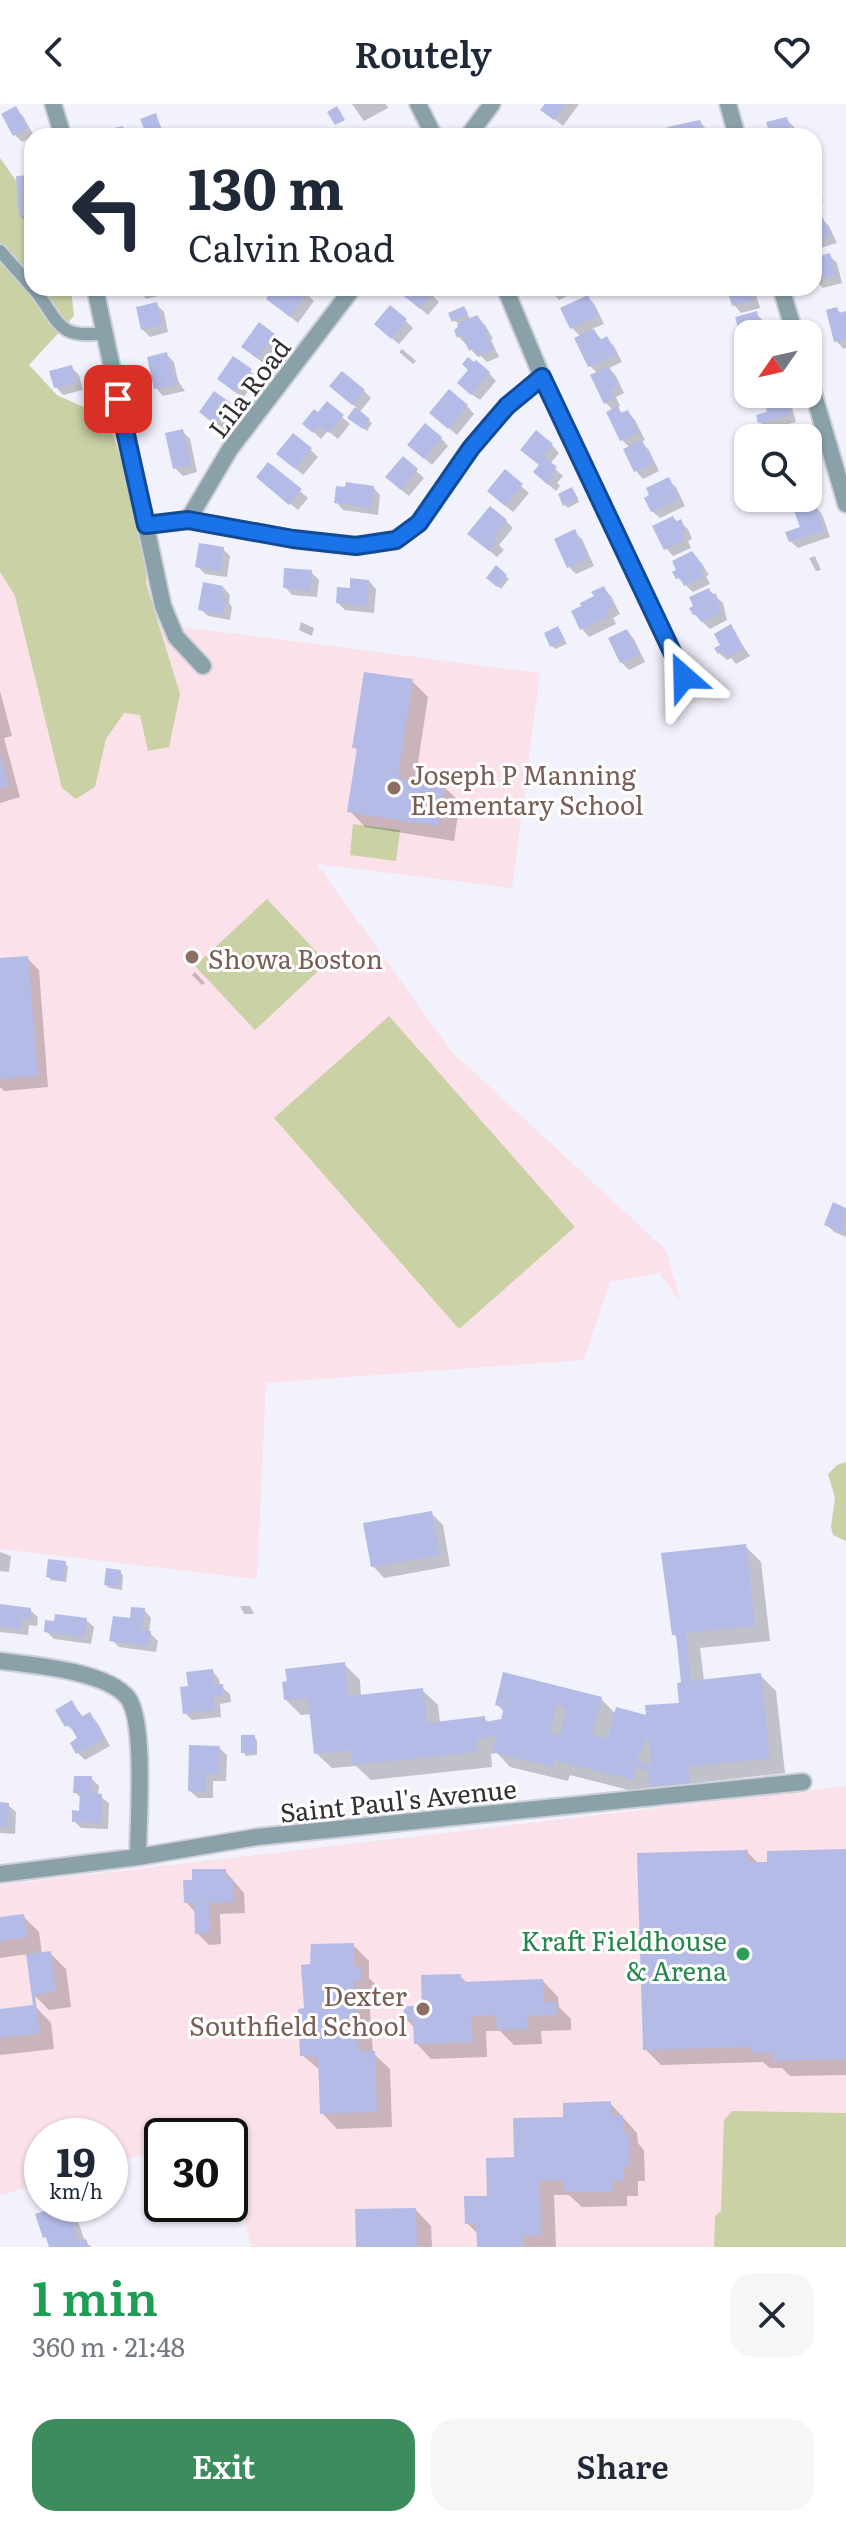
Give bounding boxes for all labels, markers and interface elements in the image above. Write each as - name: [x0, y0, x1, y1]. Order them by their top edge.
- text: Routely: [354, 26, 492, 79]
- icon: back: [32, 30, 76, 74]
- icon: heart: [770, 30, 814, 74]
- text: 130 m: [188, 144, 344, 227]
- icon: left: [56, 160, 160, 264]
- text: Calvin Road: [188, 220, 395, 273]
- north arrow: [734, 320, 822, 408]
- map controls: [734, 320, 822, 512]
- street label: Lila Road: [197, 329, 299, 445]
- pin: [84, 365, 152, 433]
- icon: arrive: [96, 377, 140, 421]
- button: search: [734, 424, 822, 512]
- position arrow: [642, 635, 726, 719]
- place label: Joseph P Manning Elementary School: [410, 754, 644, 823]
- marker: Joseph P Manning Elementary School: [385, 779, 403, 797]
- place label: Showa Boston: [208, 938, 383, 977]
- marker: Showa Boston: [183, 948, 201, 966]
- street label: Saint Paul's Avenue: [278, 1767, 518, 1831]
- place label: Kraft Fieldhouse & Arena: [521, 1920, 727, 1989]
- marker: Kraft Fieldhouse & Arena: [734, 1945, 752, 1963]
- place label: Dexter Southfield School: [189, 1975, 408, 2044]
- marker: Dexter Southfield School: [414, 2000, 432, 2018]
- speed limit sign: 30: [144, 2118, 248, 2222]
- text: 19: [56, 2130, 96, 2189]
- text: km/h: [49, 2175, 103, 2205]
- text: 1 min: [32, 2260, 158, 2331]
- button: close: [730, 2273, 814, 2357]
- text: 360 m · 21:48: [32, 2326, 185, 2365]
- button: Exit: [32, 2419, 415, 2511]
- button: Share: [431, 2419, 814, 2511]

